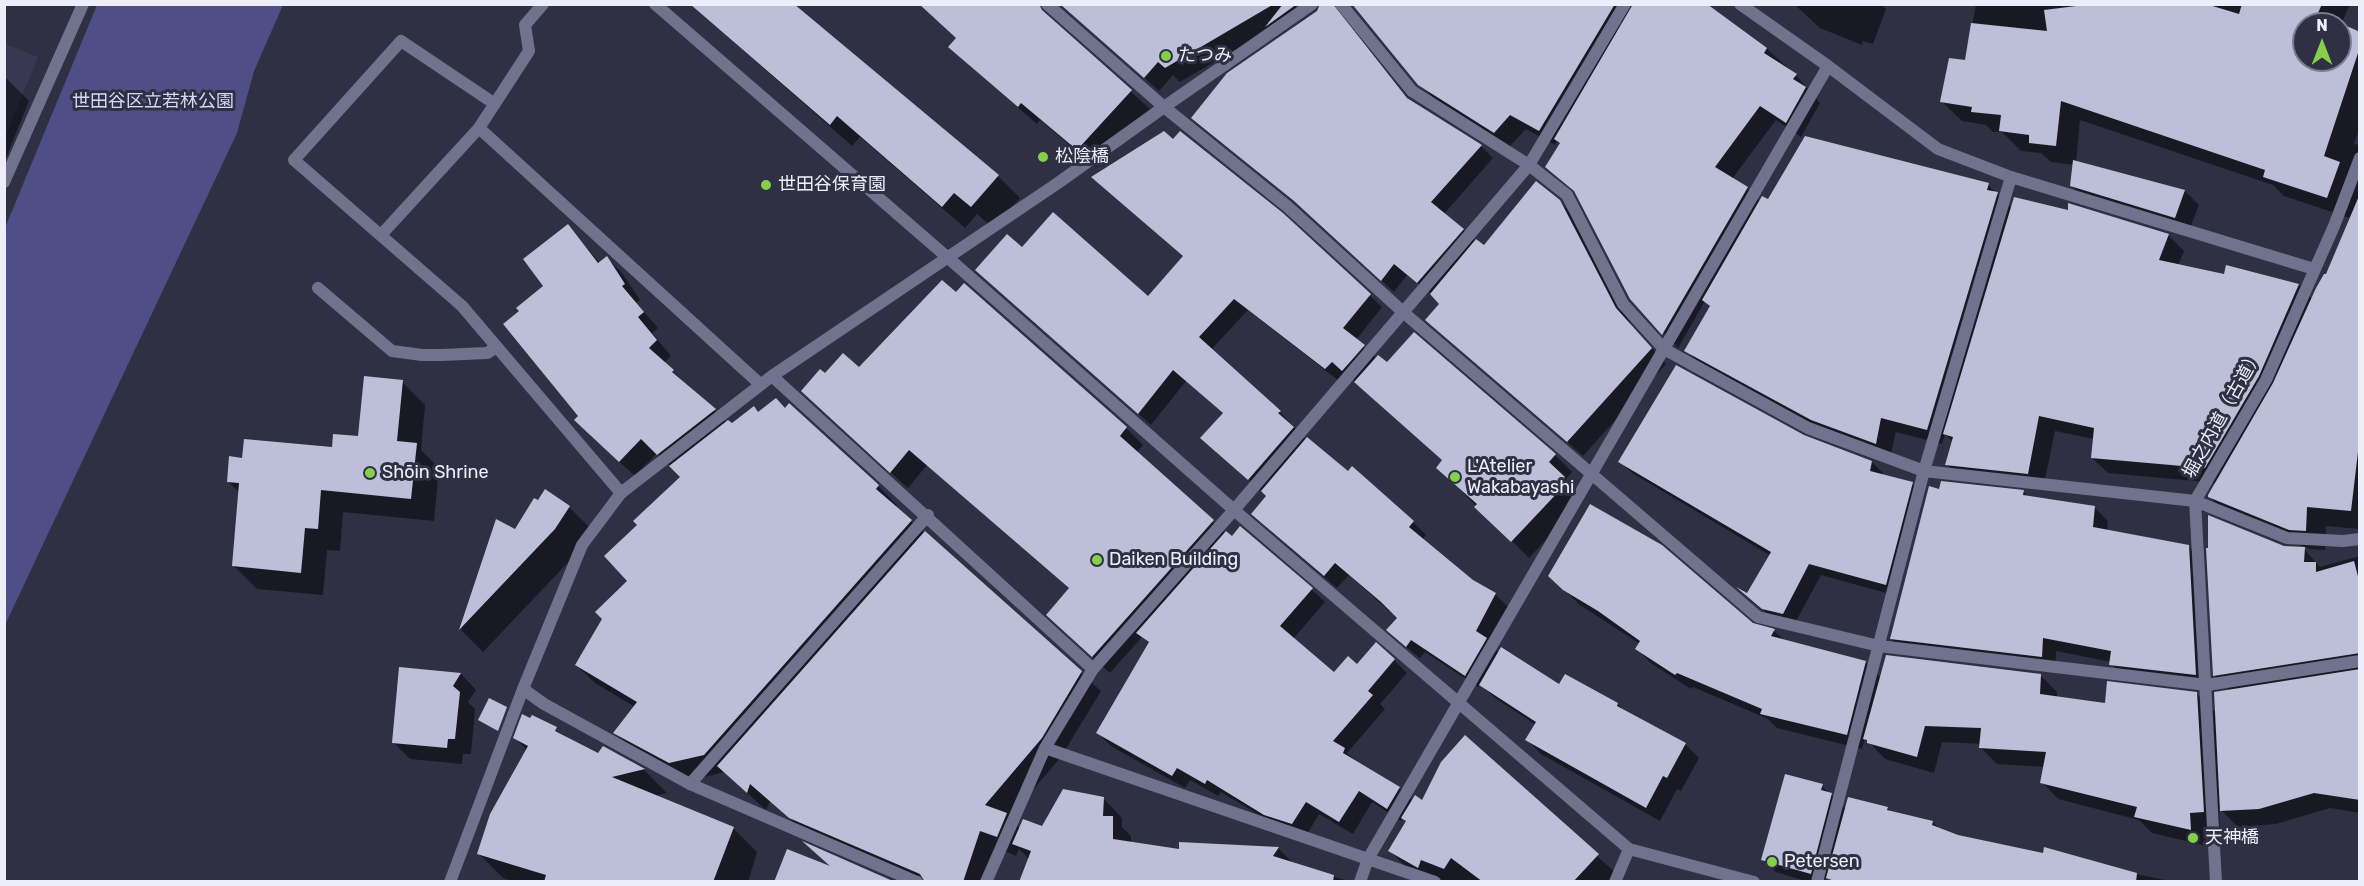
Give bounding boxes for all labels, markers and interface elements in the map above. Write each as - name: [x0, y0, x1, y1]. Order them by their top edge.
- north arrow: [2292, 12, 2352, 72]
- text: N: [2316, 16, 2328, 35]
- place label: たつみ: [1178, 45, 1232, 67]
- marker: たつみ: [1159, 49, 1173, 63]
- park label: 世田谷区立若林公園: [72, 91, 234, 113]
- place label: 松陰橋: [1055, 146, 1109, 168]
- marker: 松陰橋: [1036, 150, 1050, 164]
- place label: 世田谷保育園: [778, 174, 886, 196]
- marker: 世田谷保育園: [759, 178, 773, 192]
- street label: 堀之内道（古道）: [2179, 346, 2267, 482]
- place label: L'Atelier Wakabayashi: [1467, 456, 1574, 498]
- place label: Shōin Shrine: [382, 462, 489, 484]
- marker: Shōin Shrine: [363, 466, 377, 480]
- marker: L'Atelier Wakabayashi: [1448, 470, 1462, 484]
- place label: Daiken Building: [1109, 549, 1238, 571]
- marker: Daiken Building: [1090, 553, 1104, 567]
- place label: 天神橋: [2205, 827, 2259, 849]
- marker: 天神橋: [2186, 831, 2200, 845]
- place label: Petersen: [1784, 851, 1860, 873]
- marker: Petersen: [1765, 855, 1779, 869]

